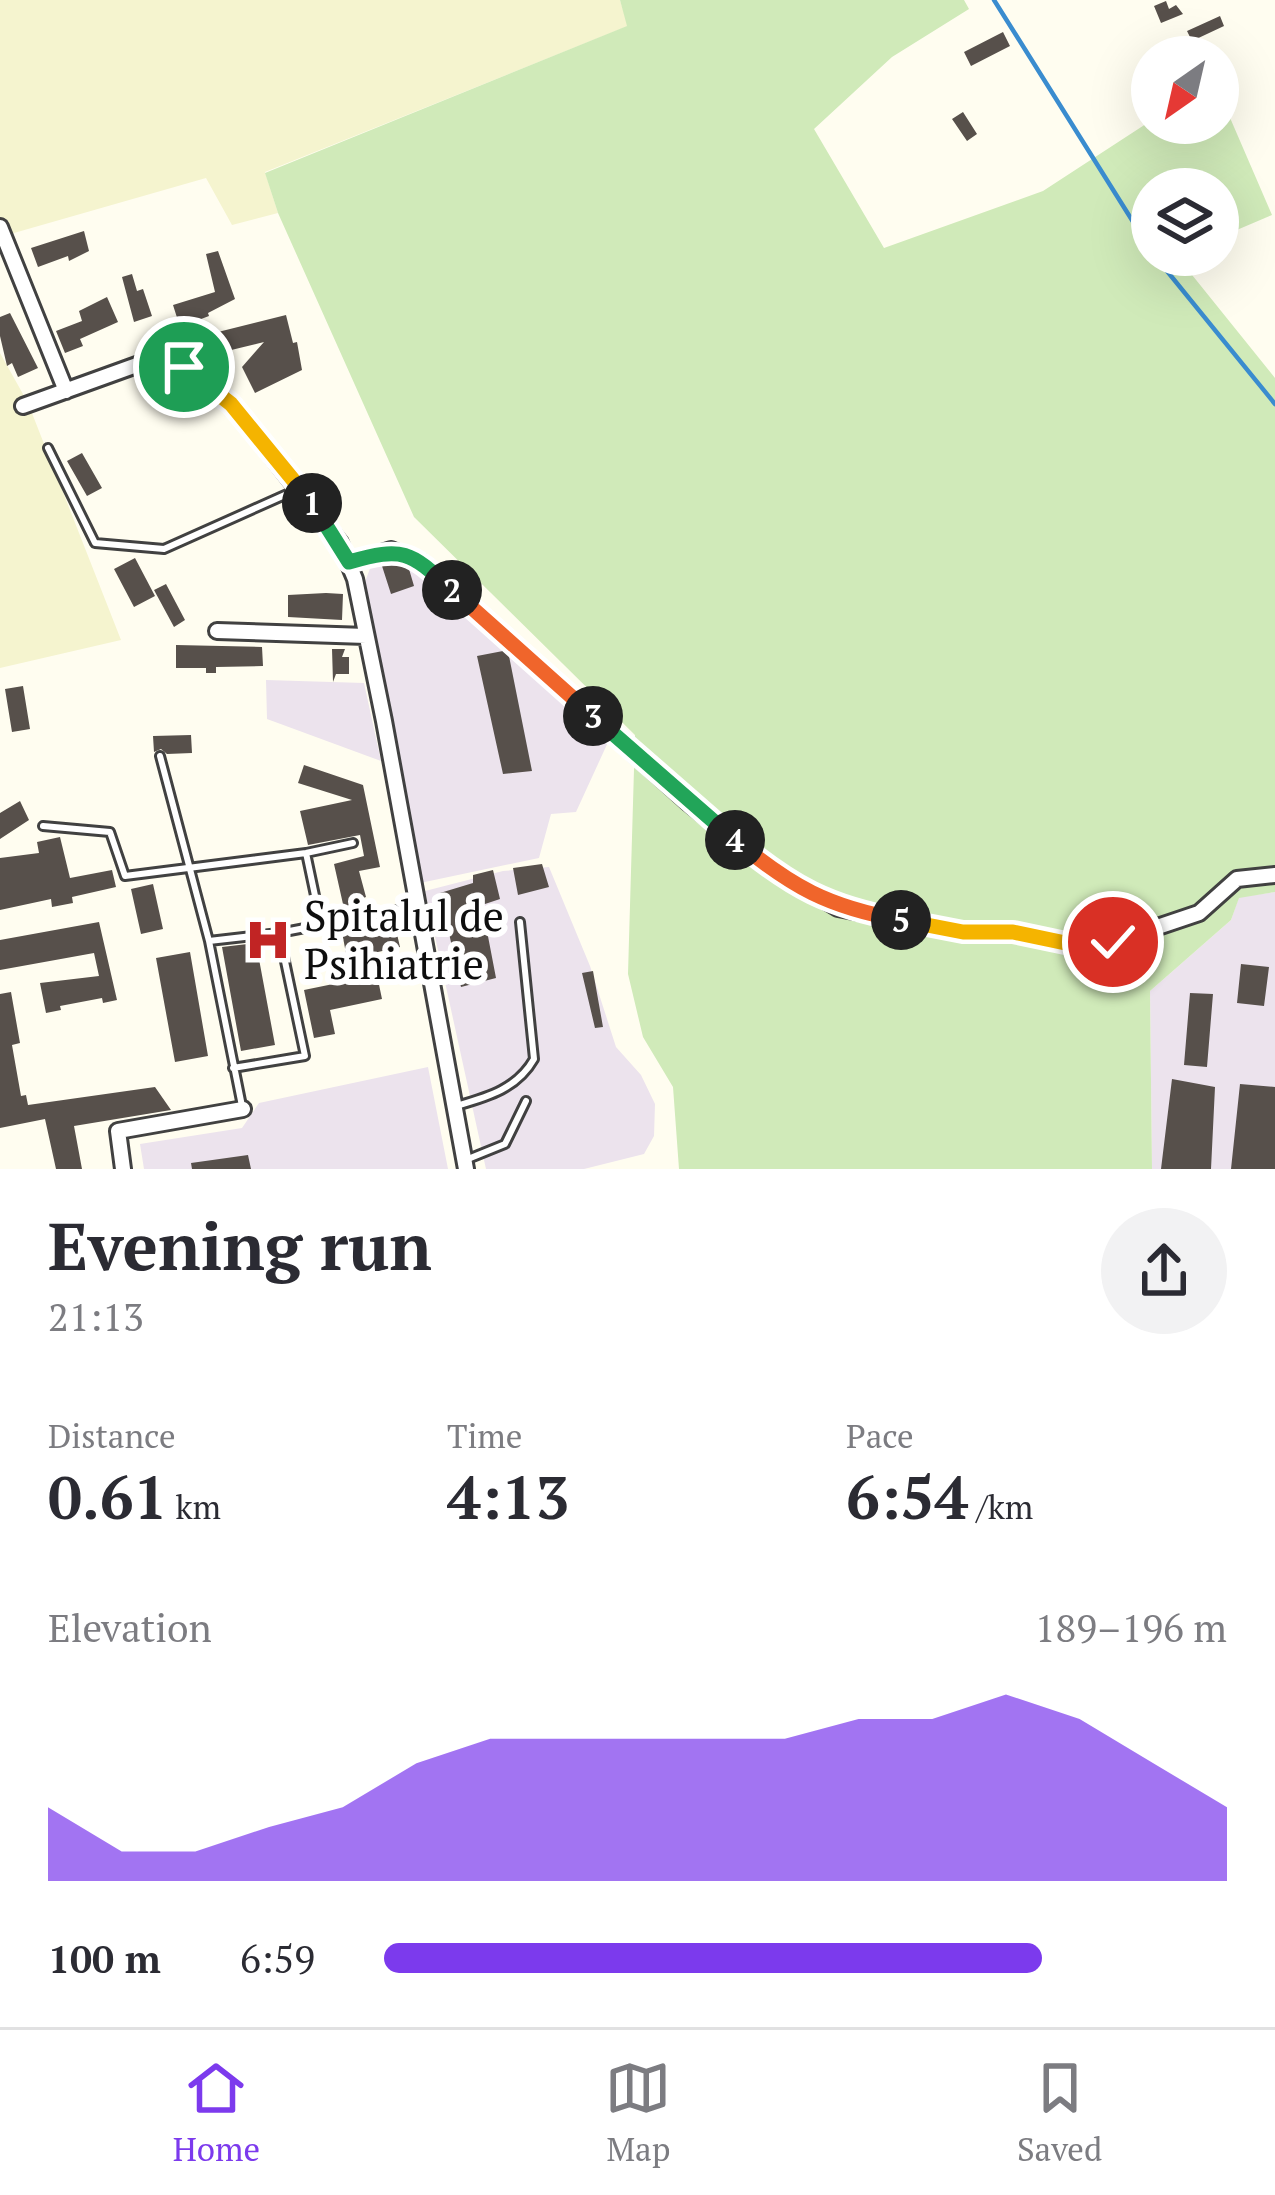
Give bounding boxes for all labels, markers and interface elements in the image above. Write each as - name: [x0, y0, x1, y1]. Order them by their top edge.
- north arrow: [1131, 36, 1239, 144]
- map controls: [1131, 36, 1239, 276]
- button: layers: [1131, 168, 1239, 276]
- pin: [133, 316, 235, 418]
- icon: arrive: [151, 334, 217, 400]
- pin: 1: [282, 473, 342, 533]
- text: 1: [303, 481, 321, 524]
- pin: 2: [422, 560, 482, 620]
- text: 2: [443, 568, 461, 611]
- pin: 3: [563, 686, 623, 746]
- text: 3: [584, 694, 602, 737]
- pin: 4: [705, 810, 765, 870]
- text: 4: [726, 818, 744, 861]
- place label: Spitalul de Psihiatrie: [304, 887, 504, 991]
- pin: 5: [871, 890, 931, 950]
- pin: [1062, 891, 1164, 993]
- text: 5: [892, 898, 910, 941]
- icon: check: [1080, 909, 1146, 975]
- hospital icon: Spitalul de Psihiatrie: [243, 915, 293, 965]
- text: Evening run: [48, 1201, 432, 1289]
- button: share: [1101, 1208, 1227, 1334]
- text: 21:13: [48, 1290, 144, 1342]
- text: Distance: [48, 1414, 175, 1457]
- text: Time: [447, 1414, 522, 1457]
- text: Pace: [846, 1414, 914, 1457]
- text: 0.61: [48, 1457, 167, 1536]
- text: 4:13: [447, 1457, 569, 1536]
- text: 6:54: [846, 1457, 968, 1536]
- text: km: [167, 1485, 221, 1528]
- text: /km: [968, 1485, 1033, 1528]
- text: Elevation: [48, 1601, 212, 1653]
- text: 189–196 m: [1035, 1601, 1227, 1653]
- text: 100 m: [48, 1932, 161, 1984]
- text: 6:59: [240, 1932, 315, 1984]
- tab: Home: [173, 2055, 260, 2170]
- tab: Map: [605, 2055, 671, 2170]
- tab: Saved: [1017, 2055, 1102, 2170]

